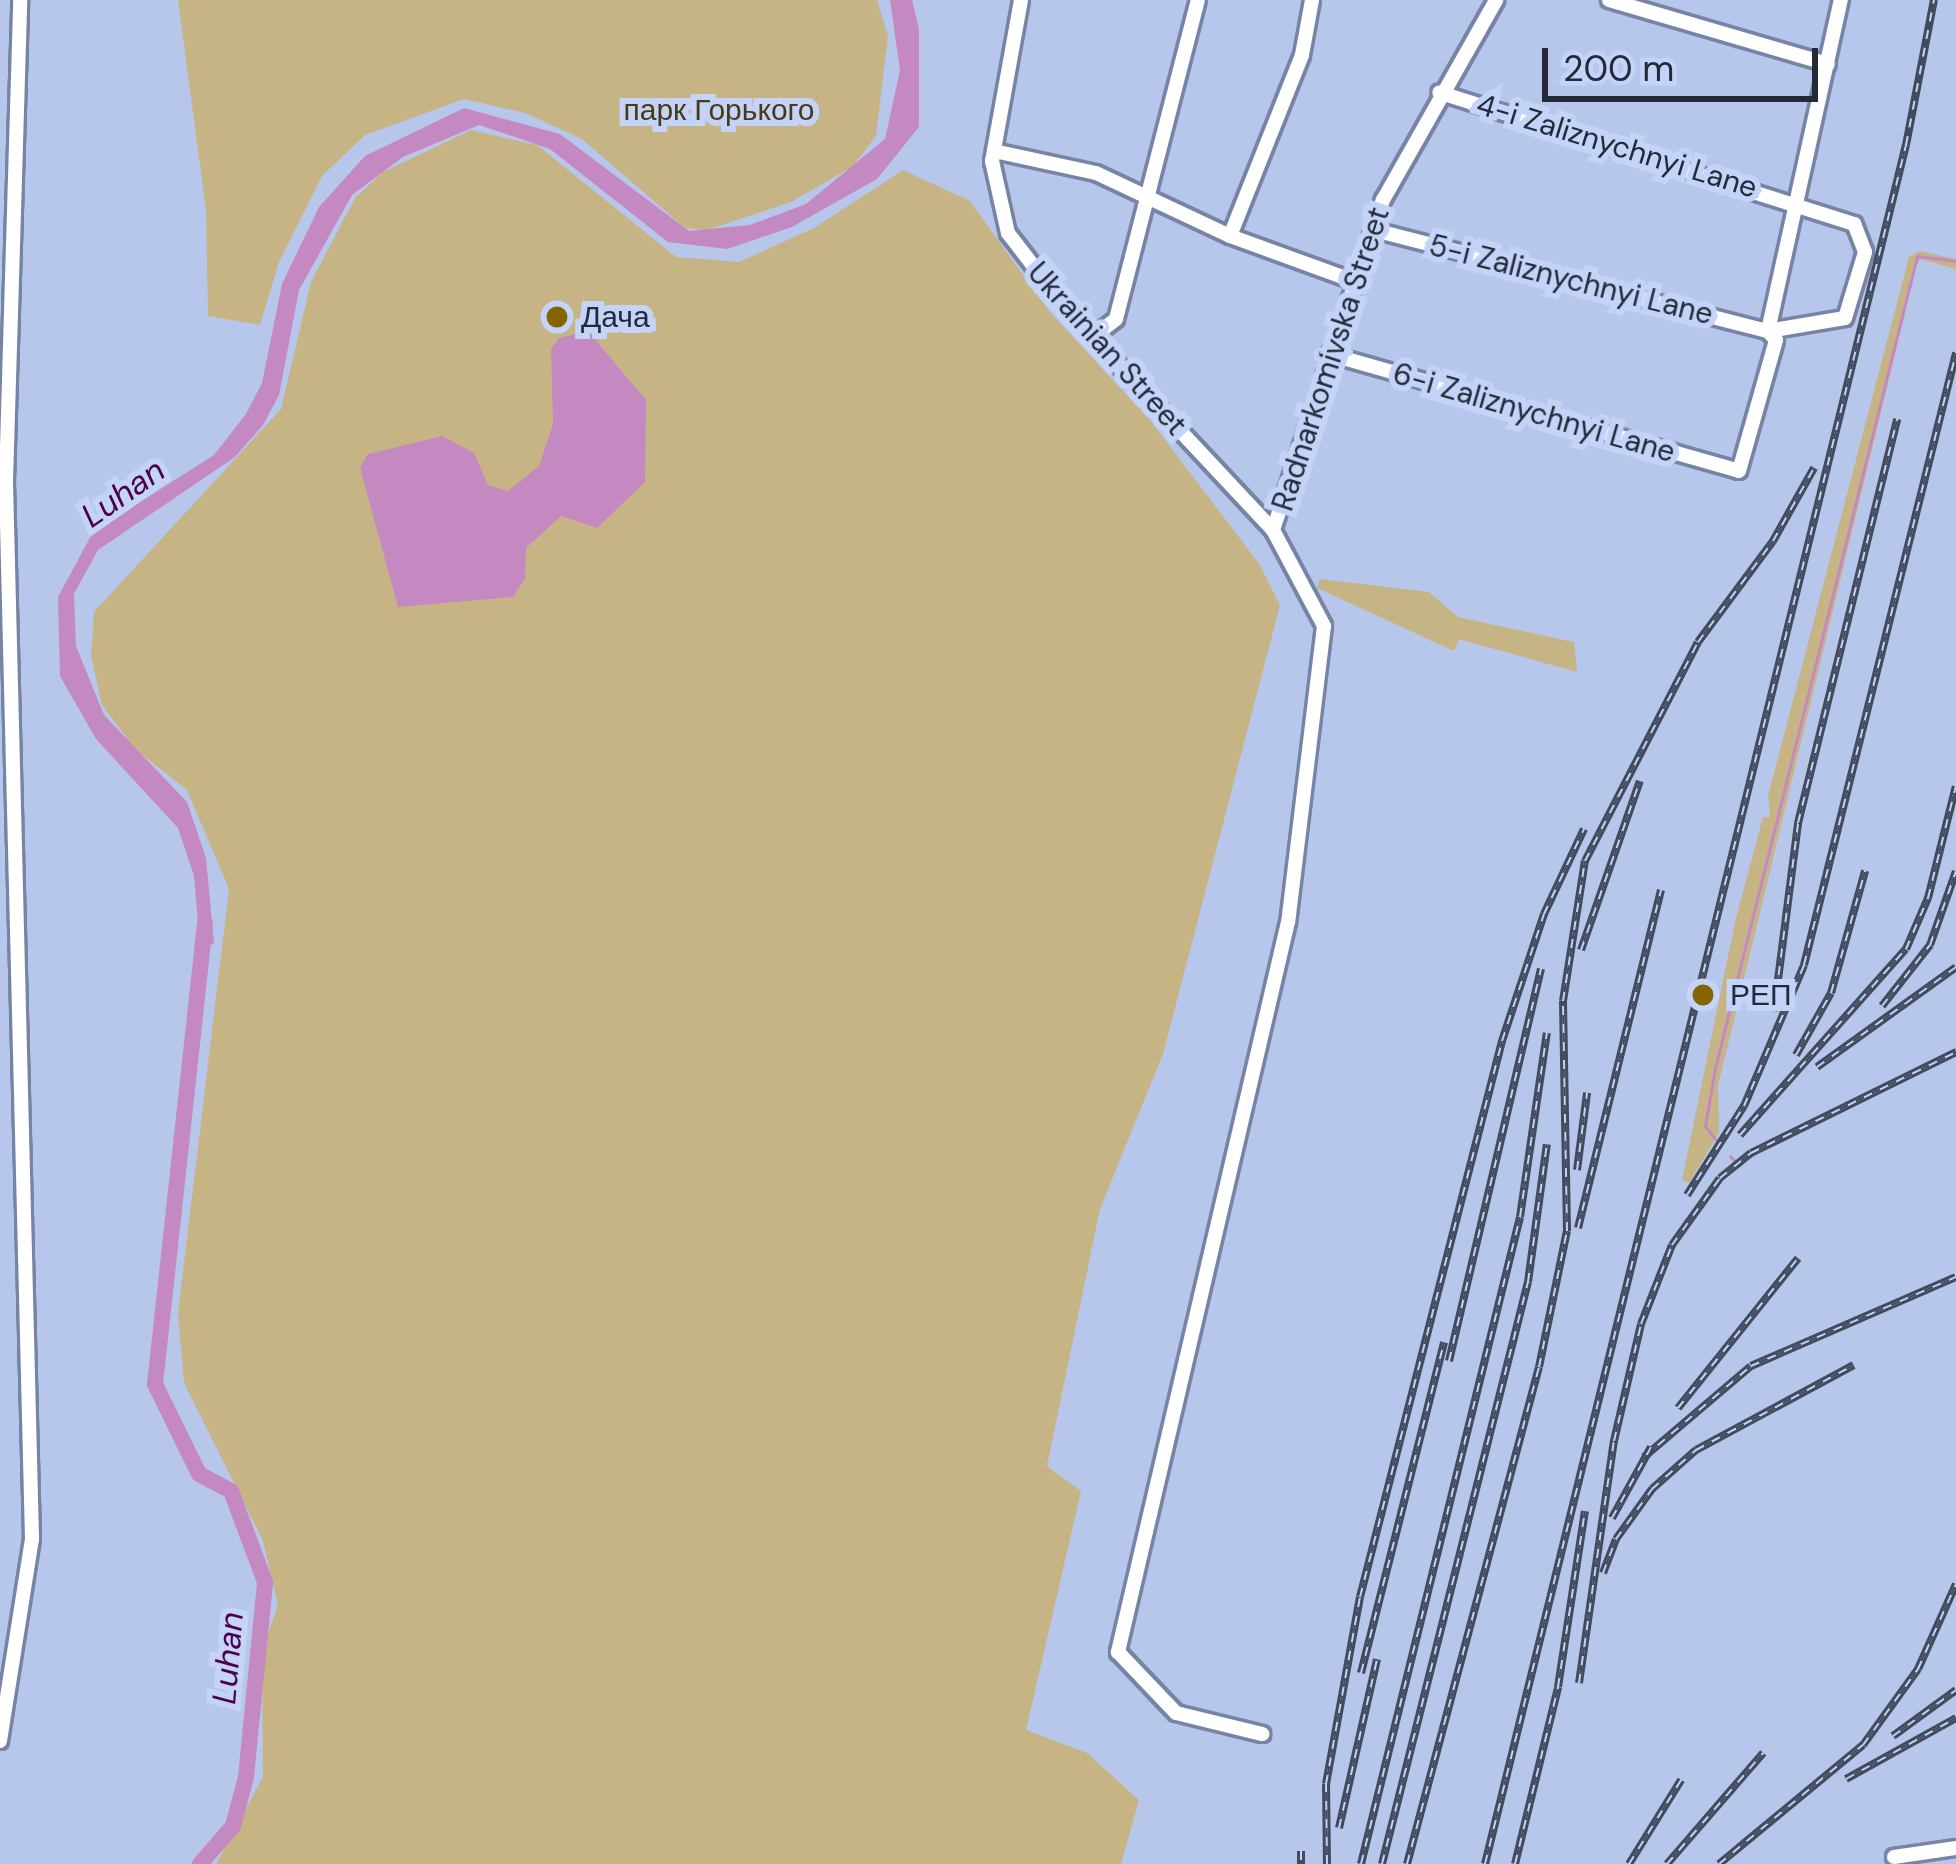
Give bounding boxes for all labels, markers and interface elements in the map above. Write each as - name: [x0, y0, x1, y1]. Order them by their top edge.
- scale bar: [1548, 24, 1824, 98]
- text: 200 m: [1563, 45, 1674, 92]
- street label: 4-i Zaliznychnyi Lane: [1472, 86, 1762, 206]
- park label: парк Горького: [623, 92, 815, 128]
- street label: Radnarkomivska Street: [1265, 203, 1397, 515]
- street label: 5-i Zaliznychnyi Lane: [1425, 227, 1717, 333]
- street label: Ukrainian Street: [1020, 255, 1194, 443]
- place label: Дача: [581, 299, 650, 335]
- marker: Дача: [544, 304, 570, 330]
- street label: 6-i Zaliznychnyi Lane: [1389, 355, 1679, 471]
- water label: Luhan: [74, 450, 172, 536]
- place label: РЕП: [1730, 977, 1792, 1013]
- marker: РЕП: [1687, 979, 1719, 1011]
- water label: Luhan: [204, 1610, 252, 1706]

